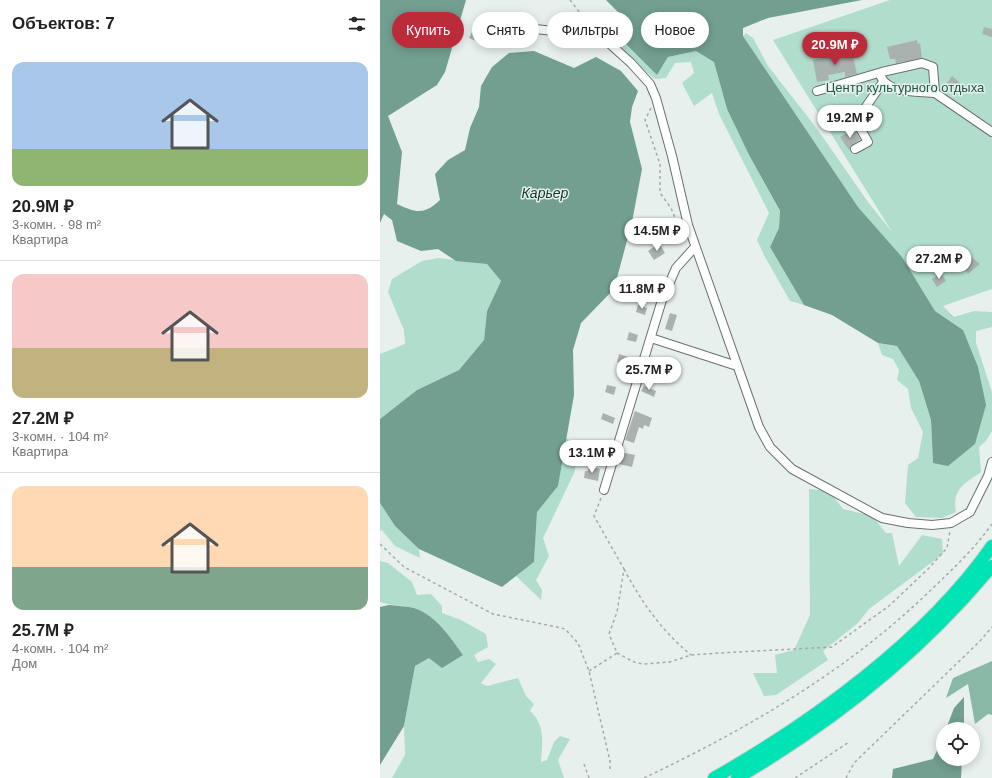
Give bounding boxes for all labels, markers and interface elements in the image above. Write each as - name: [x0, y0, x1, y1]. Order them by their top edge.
- chip: Купить: [392, 12, 464, 48]
- chip: Снять: [472, 12, 539, 48]
- chip: Фильтры: [547, 12, 633, 48]
- chip: Новое: [641, 12, 709, 48]
- icon: filters: [346, 13, 368, 35]
- text: Объектов: 7: [12, 14, 115, 33]
- pin: 20.9M ₽: [798, 32, 872, 66]
- text: 20.9M ₽: [811, 37, 859, 52]
- park label: Центр культурного отдыха: [826, 80, 985, 95]
- icon: home: [154, 88, 226, 160]
- pin: 19.2M ₽: [813, 105, 887, 139]
- text: 19.2M ₽: [826, 110, 874, 125]
- water label: Карьер: [522, 185, 569, 201]
- text: 20.9M ₽: [12, 197, 74, 216]
- text: 3-комн. · 98 m²: [12, 217, 101, 232]
- pin: 14.5M ₽: [620, 218, 694, 252]
- text: 14.5M ₽: [633, 223, 681, 238]
- text: Квартира: [12, 232, 68, 247]
- pin: 27.2M ₽: [902, 246, 976, 280]
- text: 27.2M ₽: [915, 251, 963, 266]
- pin: 11.8M ₽: [605, 276, 679, 310]
- text: 11.8M ₽: [619, 281, 665, 296]
- icon: home: [154, 300, 226, 372]
- pin: 25.7M ₽: [612, 357, 686, 391]
- text: 25.7M ₽: [625, 362, 673, 377]
- text: 27.2M ₽: [12, 409, 74, 428]
- text: 3-комн. · 104 m²: [12, 429, 108, 444]
- pin: 13.1M ₽: [555, 440, 629, 474]
- text: Квартира: [12, 444, 68, 459]
- text: 13.1M ₽: [568, 445, 616, 460]
- icon: home: [154, 512, 226, 584]
- text: 25.7M ₽: [12, 621, 74, 640]
- text: 4-комн. · 104 m²: [12, 641, 108, 656]
- text: Дом: [12, 656, 37, 671]
- map controls: [936, 722, 980, 766]
- button: locate: [936, 722, 980, 766]

